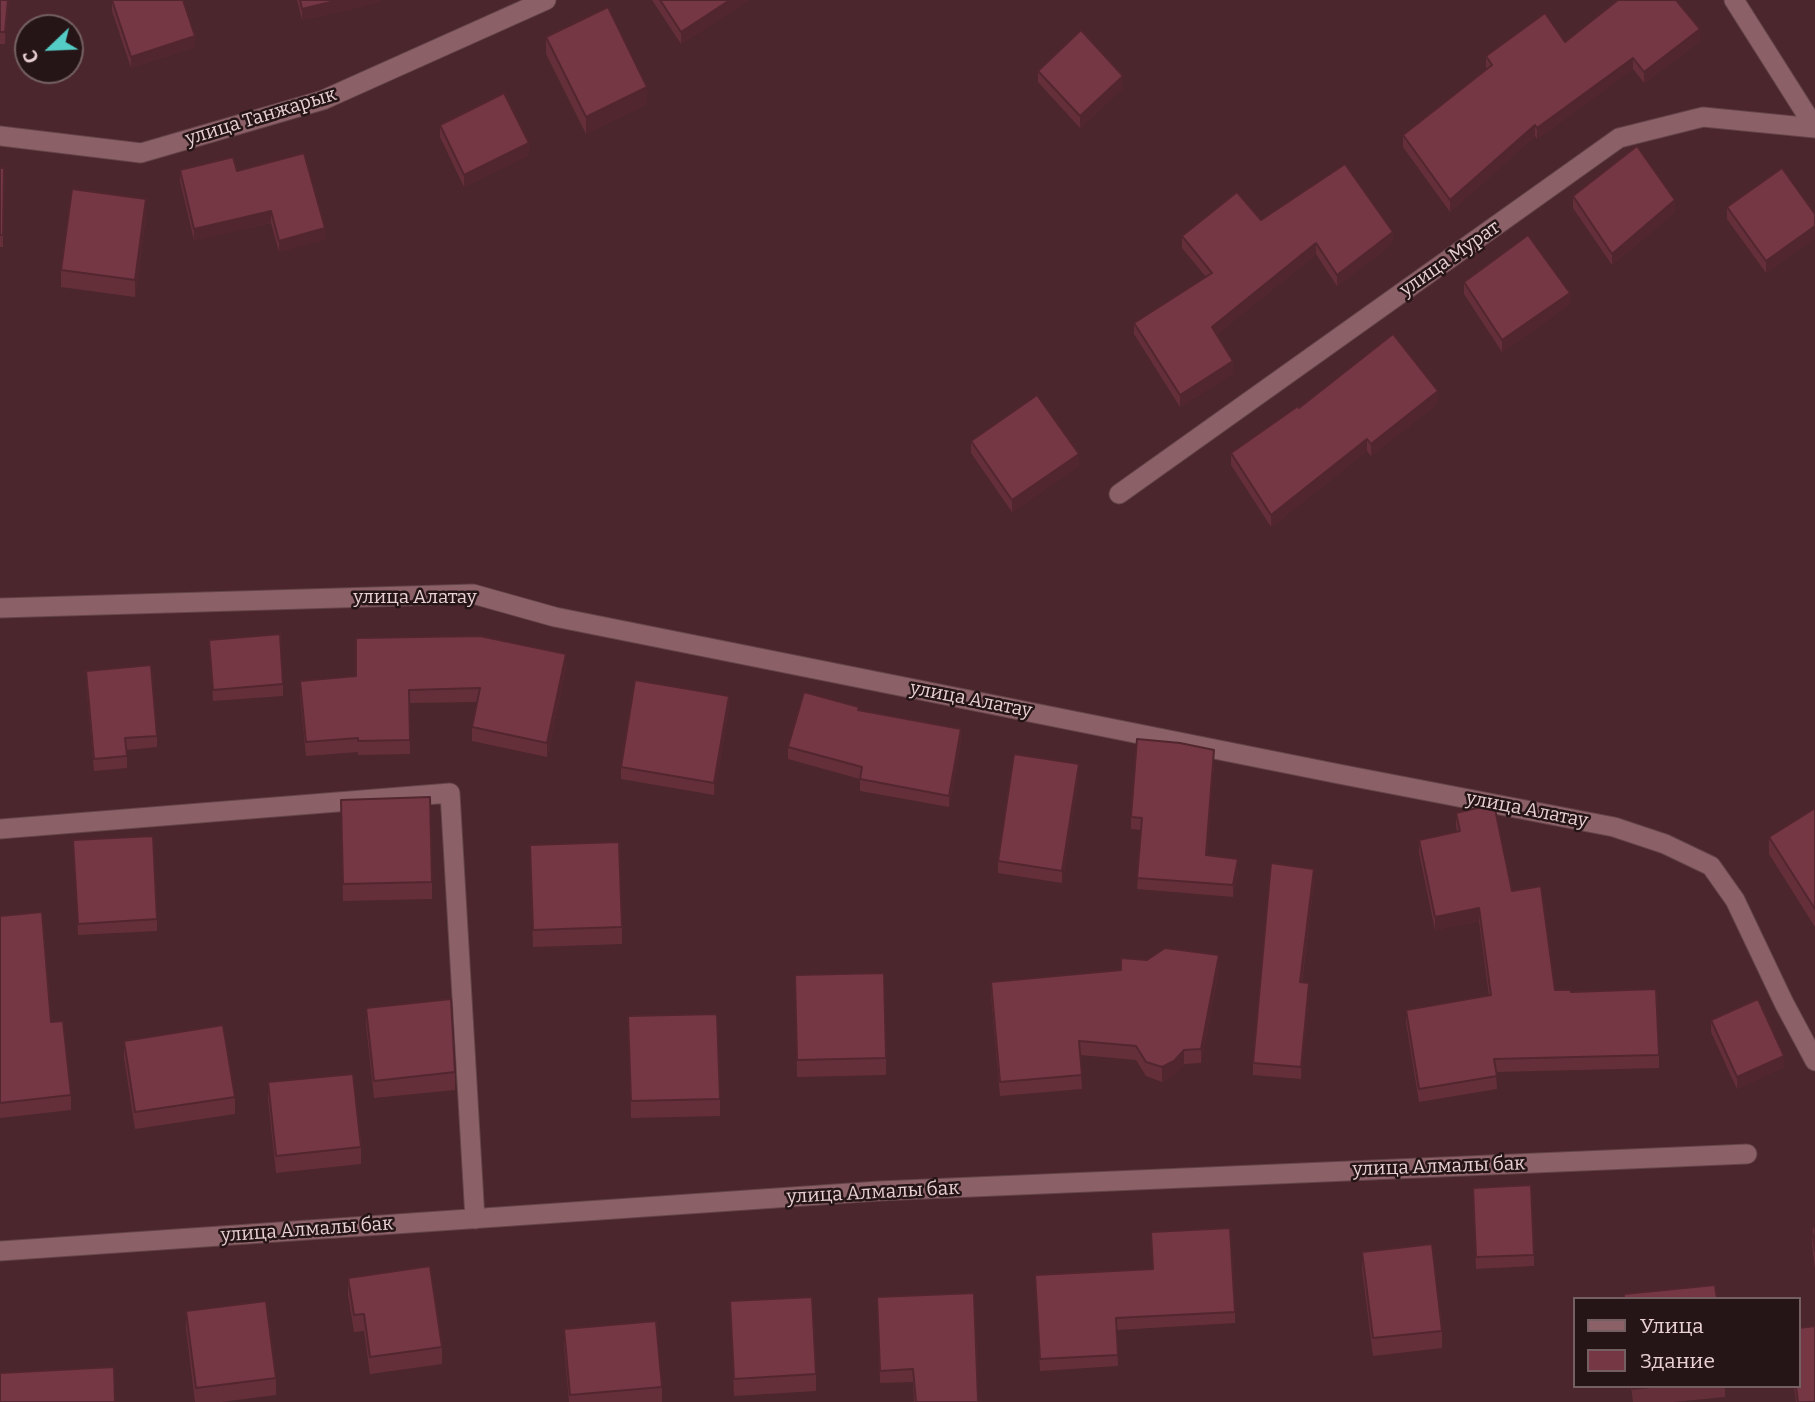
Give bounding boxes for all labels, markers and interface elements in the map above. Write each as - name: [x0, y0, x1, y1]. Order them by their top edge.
- north arrow: [14, 14, 84, 84]
- text: С: [18, 47, 44, 67]
- street label: улица Танжарык: [183, 83, 339, 151]
- street label: улица Мурат: [1396, 216, 1504, 302]
- street label: улица Алатау: [353, 587, 477, 609]
- street label: улица Алатау: [908, 677, 1034, 723]
- street label: улица Алатау: [1464, 787, 1590, 833]
- street label: улица Алмалы бак: [1352, 1153, 1526, 1181]
- street label: улица Алмалы бак: [786, 1177, 960, 1209]
- street label: улица Алмалы бак: [220, 1213, 394, 1247]
- legend: [1574, 1297, 1801, 1388]
- text: Улица: [1640, 1313, 1704, 1339]
- text: Здание: [1640, 1348, 1715, 1374]

